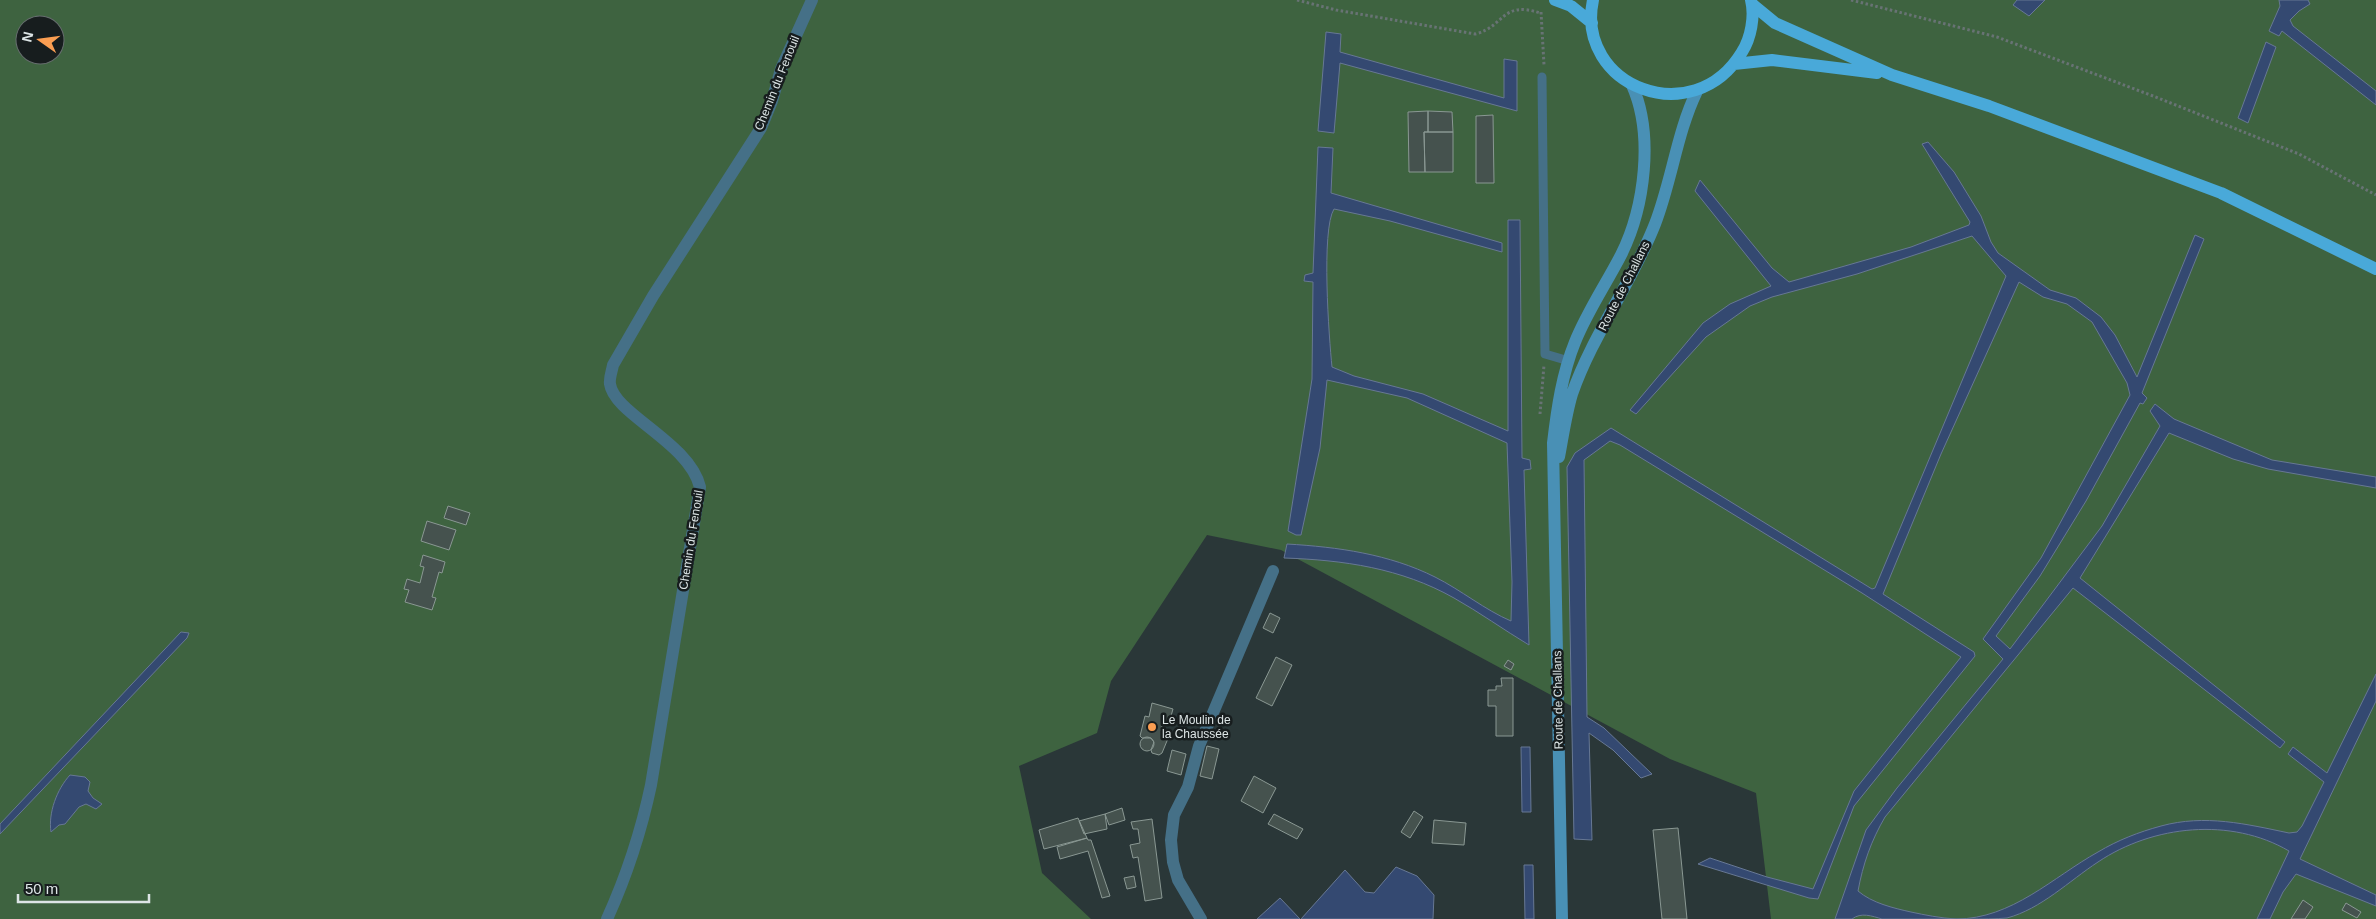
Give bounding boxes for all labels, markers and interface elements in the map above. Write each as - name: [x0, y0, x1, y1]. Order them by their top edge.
- north arrow: [15, 15, 65, 65]
- text: N: [18, 30, 36, 44]
- street label: Chemin du Fenouil: [752, 34, 802, 132]
- street label: Route de Challans: [1595, 239, 1653, 333]
- street label: Chemin du Fenouil: [676, 489, 706, 591]
- street label: Route de Challans: [1550, 651, 1566, 749]
- place label: Le Moulin de la Chaussée: [1162, 713, 1231, 741]
- marker: Le Moulin de la Chaussée: [1146, 721, 1158, 733]
- scale bar: [18, 872, 149, 904]
- text: 50 m: [25, 880, 58, 897]

